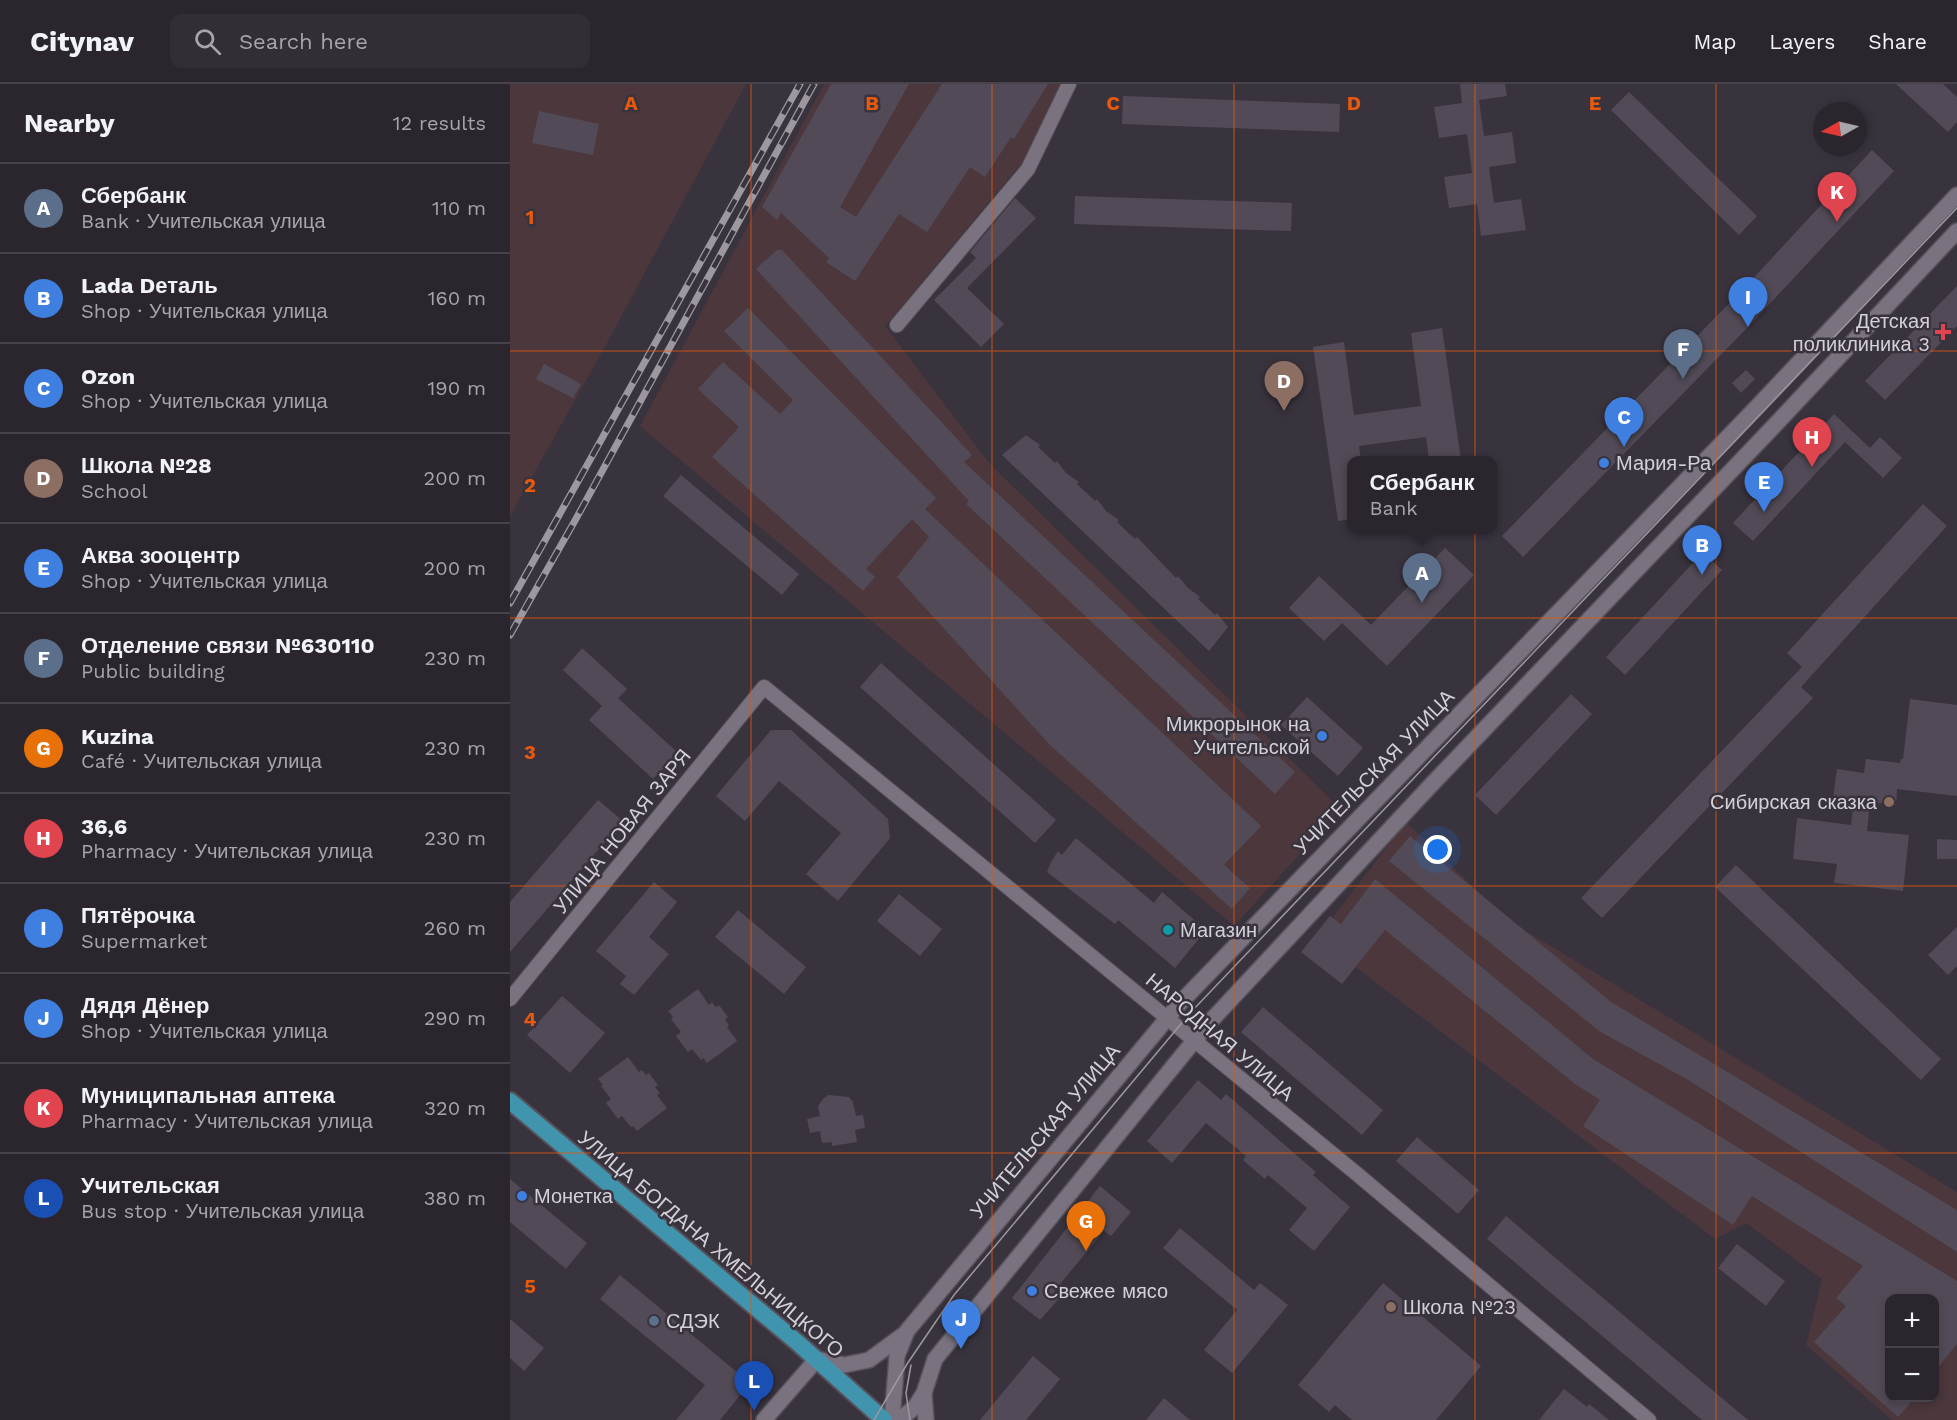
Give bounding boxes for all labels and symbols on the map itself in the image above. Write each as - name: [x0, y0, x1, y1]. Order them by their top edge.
- text: A: [624, 91, 638, 115]
- text: B: [865, 91, 879, 115]
- text: C: [1106, 91, 1120, 115]
- text: D: [1347, 91, 1361, 115]
- text: E: [1589, 91, 1601, 115]
- north arrow: [1813, 102, 1867, 156]
- pin: K: [1818, 172, 1856, 222]
- text: 1: [526, 205, 534, 229]
- pin: I: [1728, 278, 1768, 327]
- place label: Детская поликлиника 3: [1793, 309, 1930, 356]
- marker: Детская поликлиника 3: [1934, 323, 1952, 341]
- pin: F: [1664, 330, 1702, 379]
- pin: D: [1264, 362, 1304, 411]
- pin: C: [1604, 398, 1644, 447]
- pin: H: [1792, 418, 1832, 467]
- place label: Мария-Ра: [1616, 451, 1712, 475]
- marker: Мария-Ра: [1597, 456, 1611, 470]
- pin: E: [1744, 462, 1784, 512]
- text: 2: [524, 473, 536, 497]
- pin: B: [1682, 526, 1722, 575]
- pin: A: [1402, 554, 1442, 603]
- street label: УЧИТЕЛЬСКАЯ УЛИЦА: [1289, 684, 1460, 860]
- place label: Микрорынок на Учительской: [1166, 712, 1311, 759]
- marker: Микрорынок на Учительской: [1315, 729, 1329, 743]
- text: 3: [524, 740, 536, 764]
- street label: УЛИЦА НОВАЯ ЗАРЯ: [548, 744, 696, 918]
- place label: Сибирская сказка: [1710, 790, 1878, 814]
- marker: Сибирская сказка: [1882, 795, 1896, 809]
- your location: [1423, 835, 1452, 864]
- place label: Магазин: [1180, 918, 1257, 942]
- marker: Магазин: [1161, 923, 1175, 937]
- street label: НАРОДНАЯ УЛИЦА: [1141, 968, 1299, 1106]
- text: 4: [524, 1007, 537, 1031]
- street label: УЧИТЕЛЬСКАЯ УЛИЦА: [965, 1038, 1125, 1223]
- street label: УЛИЦА БОГДАНА ХМЕЛЬНИЦКОГО: [573, 1126, 849, 1362]
- place label: Монетка: [534, 1184, 614, 1208]
- marker: Монетка: [515, 1189, 529, 1203]
- pin: G: [1066, 1202, 1106, 1251]
- text: 5: [524, 1274, 536, 1298]
- place label: Свежее мясо: [1044, 1279, 1168, 1303]
- marker: Свежее мясо: [1025, 1284, 1039, 1298]
- place label: Школа №23: [1403, 1295, 1516, 1319]
- pin: J: [942, 1300, 980, 1349]
- marker: Школа №23: [1384, 1300, 1398, 1314]
- place label: СДЭК: [666, 1309, 720, 1333]
- marker: СДЭК: [647, 1314, 661, 1328]
- pin: L: [734, 1362, 774, 1411]

